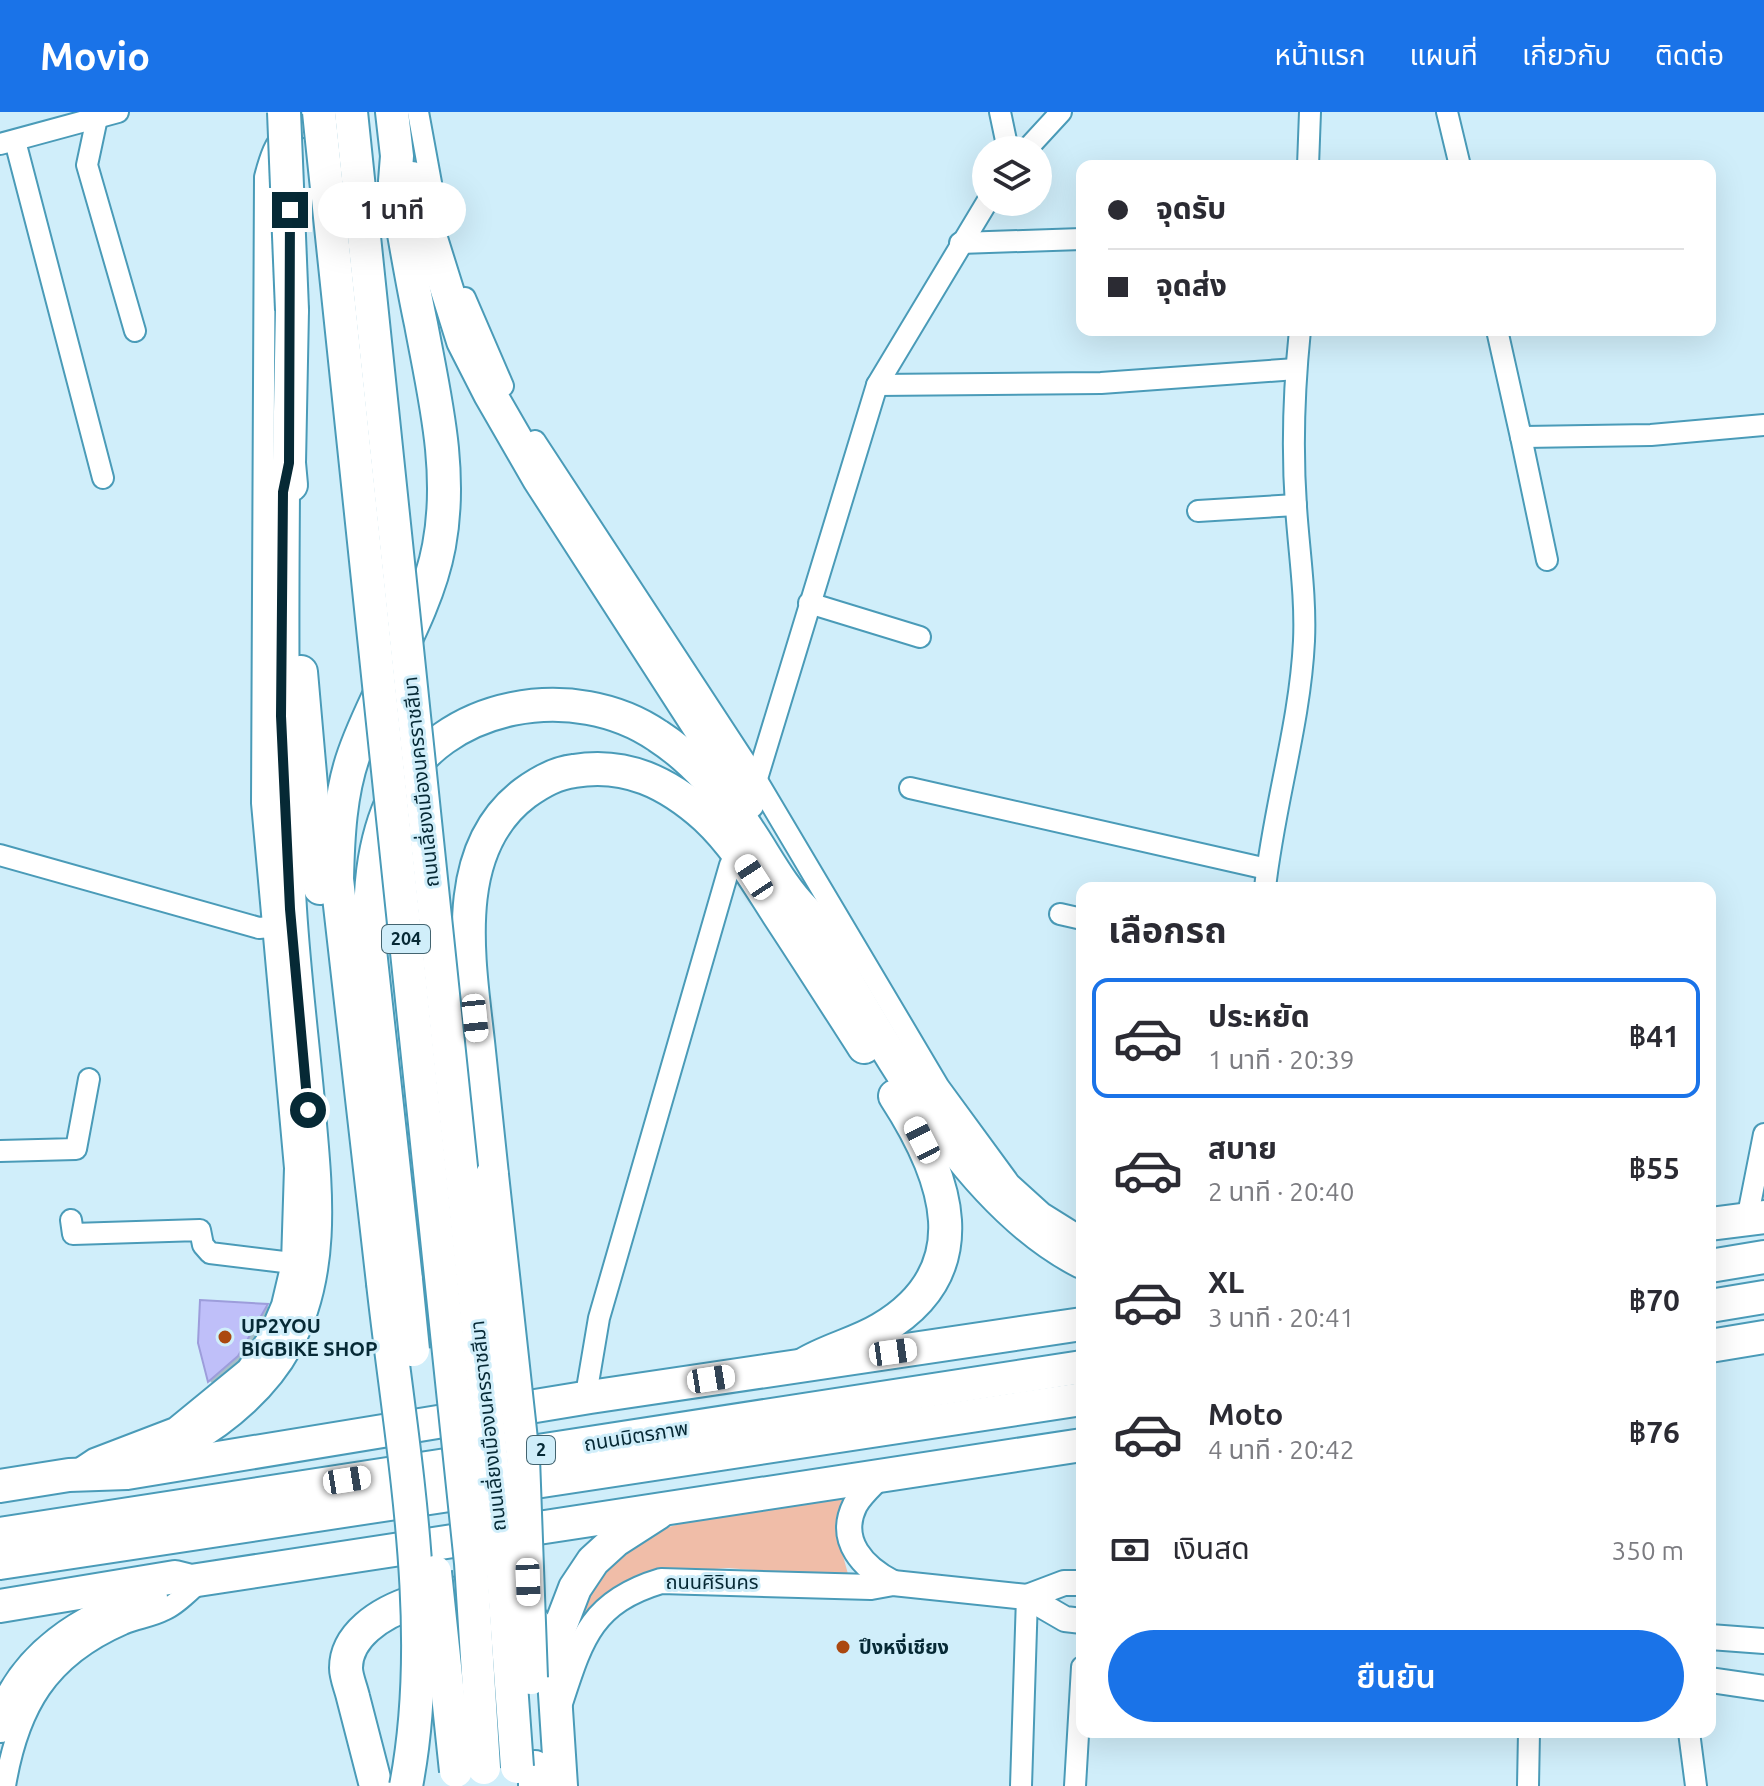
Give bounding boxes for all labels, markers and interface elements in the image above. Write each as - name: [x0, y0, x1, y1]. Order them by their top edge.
- text: Movio: [40, 35, 150, 77]
- text: หน้าแรก: [1275, 39, 1366, 70]
- text: แผนที่: [1410, 39, 1478, 70]
- text: เกี่ยวกับ: [1522, 39, 1611, 70]
- text: ติดต่อ: [1655, 39, 1724, 70]
- map controls: [972, 136, 1052, 216]
- button: layers: [972, 136, 1052, 216]
- callout: 1 นาที: [318, 182, 466, 238]
- text: จุดรับ: [1156, 191, 1226, 225]
- route end: [272, 192, 308, 228]
- text: 1 นาที: [360, 195, 424, 224]
- text: จุดส่ง: [1156, 268, 1227, 302]
- street label: ถนนเลี่ยงเมืองนครราชสีมา: [396, 676, 443, 889]
- car: [731, 850, 777, 904]
- text: เลือกรถ: [1108, 909, 1227, 950]
- road number: 204: [382, 925, 430, 953]
- car: [461, 993, 489, 1043]
- text: ประหยัด: [1208, 999, 1310, 1033]
- icon: car: [1112, 1002, 1184, 1074]
- text: ฿41: [1629, 1019, 1680, 1053]
- text: 1 นาที · 20:39: [1208, 1045, 1354, 1074]
- route start: [290, 1092, 326, 1128]
- car: [900, 1113, 944, 1167]
- text: สบาย: [1208, 1131, 1277, 1165]
- icon: car: [1112, 1134, 1184, 1206]
- text: ฿55: [1629, 1151, 1680, 1185]
- text: 2 นาที · 20:40: [1208, 1177, 1354, 1206]
- text: XL: [1208, 1265, 1244, 1299]
- icon: car: [1112, 1266, 1184, 1338]
- text: ฿70: [1629, 1283, 1680, 1317]
- text: 3 นาที · 20:41: [1208, 1303, 1354, 1332]
- place label: UP2YOU BIGBIKE SHOP: [241, 1314, 378, 1360]
- street label: ถนนเลี่ยงเมืองนครราชสีมา: [463, 1320, 510, 1533]
- marker: UP2YOU BIGBIKE SHOP: [216, 1328, 234, 1346]
- car: [868, 1337, 918, 1367]
- car: [685, 1363, 737, 1395]
- text: Moto: [1208, 1397, 1283, 1431]
- icon: car: [1112, 1398, 1184, 1470]
- text: ฿76: [1629, 1415, 1680, 1449]
- street label: ถนนมิตรภาพ: [582, 1416, 690, 1455]
- text: 4 นาที · 20:42: [1208, 1435, 1354, 1464]
- road number: 2: [527, 1436, 555, 1464]
- car: [321, 1464, 373, 1496]
- icon: cash: [1108, 1528, 1152, 1572]
- text: เงินสด: [1172, 1531, 1250, 1565]
- text: 350 m: [1612, 1536, 1684, 1565]
- car: [515, 1558, 541, 1606]
- street label: ถนนศิรินคร: [665, 1570, 759, 1593]
- button: ยืนยัน: [1108, 1630, 1684, 1722]
- place label: ปึงหงี่เชียง: [859, 1633, 949, 1658]
- marker: ปึงหงี่เชียง: [834, 1638, 852, 1656]

